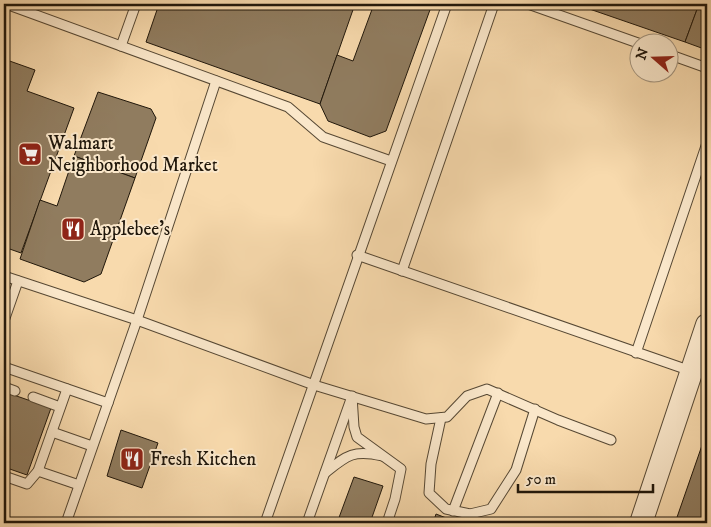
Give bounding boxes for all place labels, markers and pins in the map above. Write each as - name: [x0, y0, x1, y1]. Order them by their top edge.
- place label: Walmart Neighborhood Market: [47, 132, 218, 177]
- supermarket icon: Walmart Neighborhood Market: [17, 141, 43, 167]
- restaurant icon: Applebee's: [60, 216, 86, 242]
- place label: Applebee's: [90, 218, 170, 241]
- restaurant icon: Fresh Kitchen: [119, 446, 145, 472]
- place label: Fresh Kitchen: [150, 448, 256, 471]

